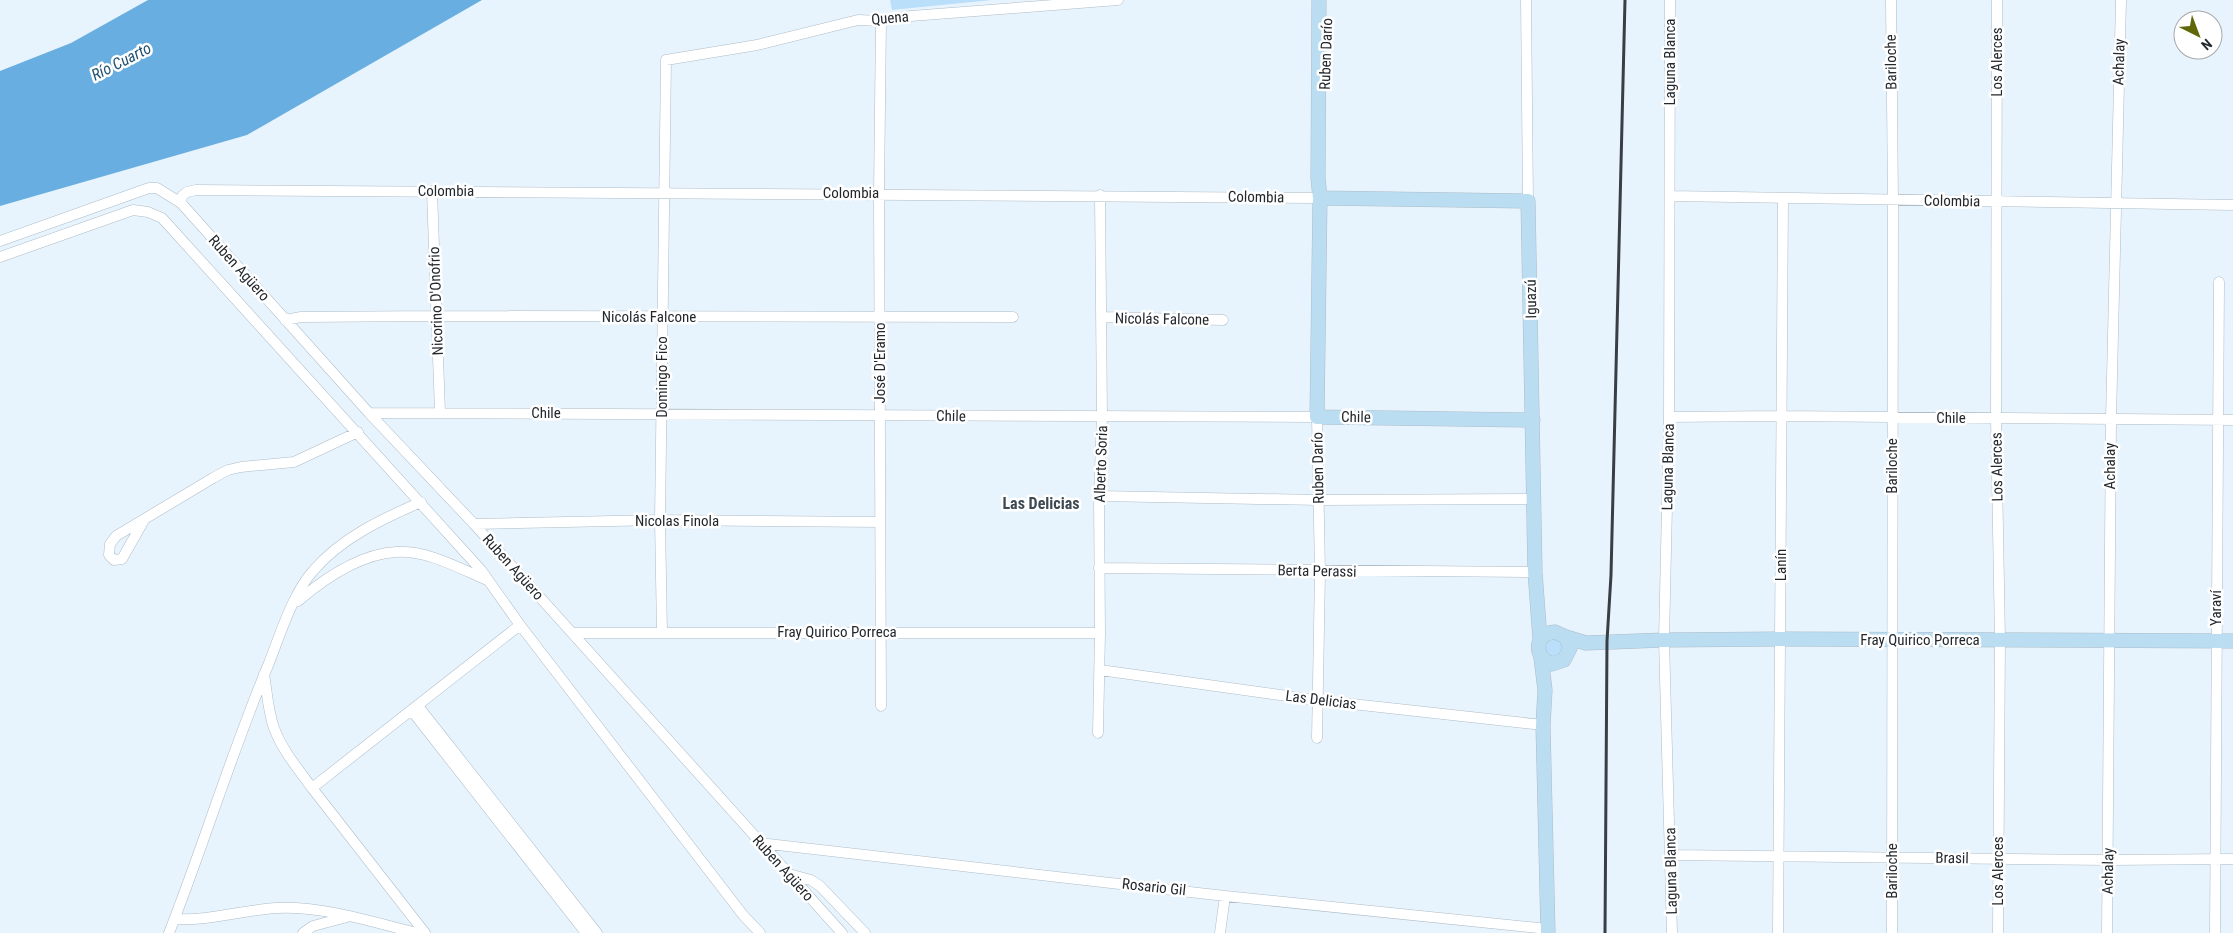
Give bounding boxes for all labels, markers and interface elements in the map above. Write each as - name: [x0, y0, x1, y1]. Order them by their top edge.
- street label: Quena: [870, 7, 910, 29]
- north arrow: [2173, 10, 2223, 60]
- street label: Ruben Darío: [1316, 18, 1336, 90]
- street label: Laguna Blanca: [1661, 18, 1679, 106]
- street label: Los Alerces: [1988, 27, 2006, 97]
- street label: Bariloche: [1882, 34, 1900, 90]
- text: N: [2198, 36, 2215, 53]
- water label: Río Cuarto: [88, 38, 154, 85]
- street label: Achalay: [2109, 38, 2129, 86]
- street label: Colombia: [418, 182, 474, 200]
- street label: Colombia: [823, 184, 879, 202]
- street label: Colombia: [1228, 188, 1284, 206]
- street label: Colombia: [1924, 192, 1980, 210]
- street label: Ruben Agüero: [205, 231, 273, 305]
- street label: Nicorino D'Onofrio: [425, 246, 447, 356]
- street label: Iguazú: [1522, 279, 1540, 319]
- street label: Nicolás Falcone: [602, 308, 696, 326]
- street label: Nicolás Falcone: [1115, 309, 1209, 329]
- street label: José D'Eramo: [871, 322, 889, 404]
- street label: Domingo Fico: [653, 336, 671, 418]
- street label: Chile: [531, 404, 561, 422]
- street label: Chile: [936, 407, 966, 425]
- street label: Chile: [1341, 408, 1371, 426]
- street label: Chile: [1936, 409, 1966, 427]
- street label: Laguna Blanca: [1658, 423, 1678, 511]
- street label: Alberto Soria: [1091, 425, 1111, 503]
- street label: Ruben Darío: [1308, 432, 1328, 504]
- street label: Los Alerces: [1987, 432, 2007, 502]
- street label: Bariloche: [1883, 438, 1901, 494]
- street label: Achalay: [2101, 443, 2119, 489]
- district label: Las Delicias: [1002, 494, 1080, 513]
- street label: Nicolas Finola: [635, 512, 719, 530]
- street label: Ruben Agüero: [479, 530, 547, 604]
- street label: Lanín: [1772, 549, 1790, 581]
- street label: Berta Perassi: [1277, 561, 1357, 581]
- street label: Yaraví: [2207, 589, 2225, 626]
- street label: Fray Quirico Porreca: [777, 623, 897, 641]
- street label: Fray Quirico Porreca: [1860, 631, 1980, 649]
- street label: Las Delicias: [1284, 687, 1358, 713]
- street label: Laguna Blanca: [1661, 827, 1681, 915]
- street label: Ruben Agüero: [749, 831, 817, 905]
- street label: Los Alerces: [1989, 836, 2007, 906]
- street label: Bariloche: [1883, 843, 1901, 899]
- street label: Achalay: [2099, 847, 2117, 895]
- street label: Brasil: [1935, 849, 1969, 867]
- street label: Rosario Gil: [1121, 875, 1187, 899]

